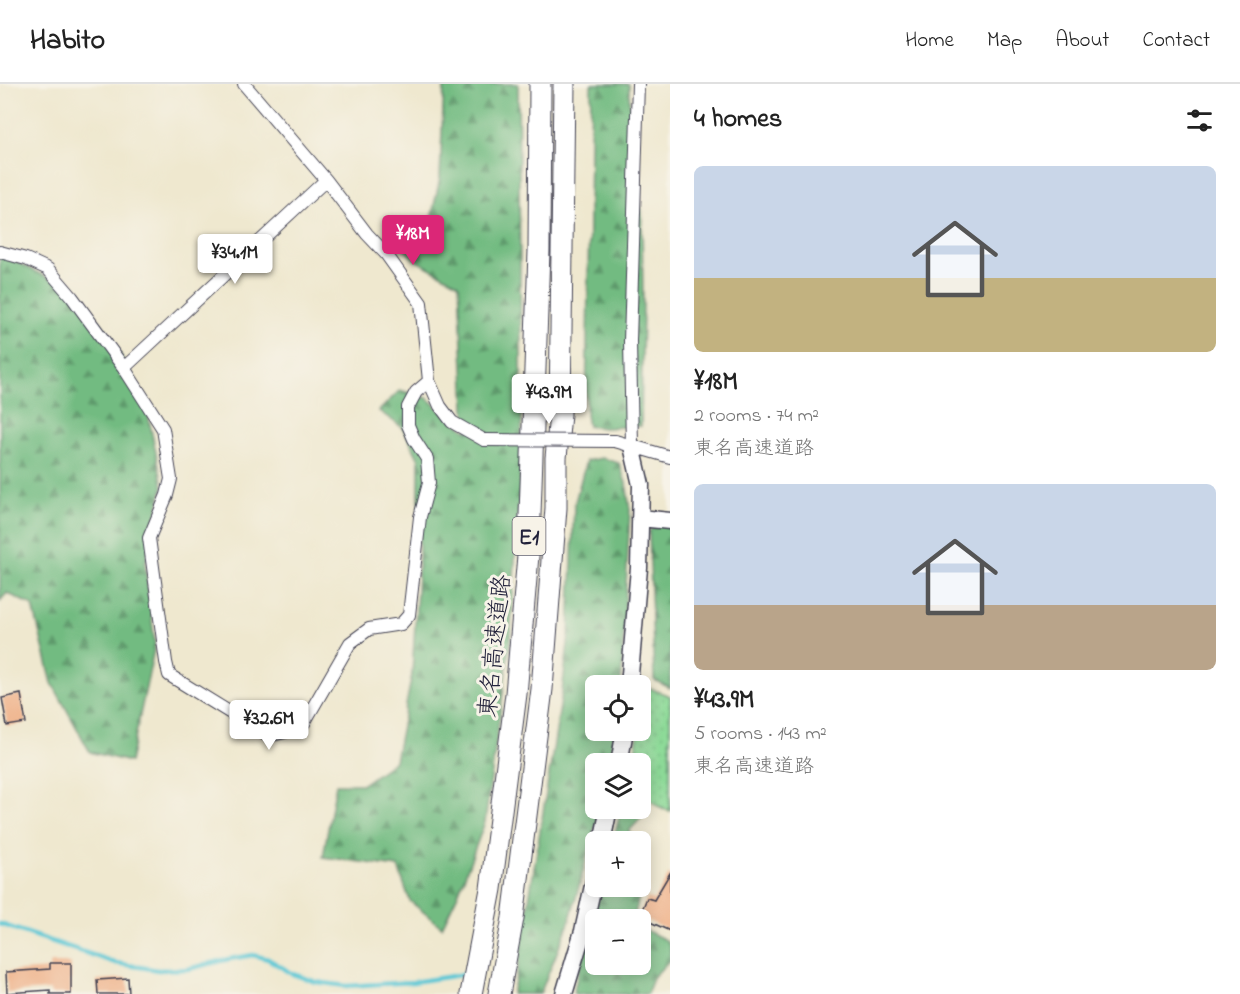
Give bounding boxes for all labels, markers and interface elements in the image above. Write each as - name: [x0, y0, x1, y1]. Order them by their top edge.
- text: Habito: [30, 21, 105, 62]
- text: Home: [905, 26, 954, 56]
- text: Map: [987, 26, 1022, 56]
- text: About: [1055, 26, 1109, 56]
- text: Contact: [1142, 26, 1210, 56]
- text: 4 homes: [694, 101, 782, 139]
- icon: filters: [1183, 104, 1216, 137]
- icon: home: [901, 205, 1009, 313]
- pin: ¥18M: [377, 215, 449, 266]
- text: ¥18M: [396, 220, 430, 249]
- pin: ¥34.1M: [186, 234, 284, 285]
- text: ¥34.1M: [212, 239, 258, 268]
- text: ¥18M: [694, 364, 738, 402]
- pin: ¥43.9M: [500, 374, 598, 425]
- text: ¥43.9M: [526, 379, 572, 408]
- text: 2 rooms · 74 m²: [694, 402, 819, 431]
- text: 東名高速道路: [694, 435, 814, 464]
- road number: E1: [512, 517, 546, 555]
- icon: home: [901, 523, 1009, 631]
- street label: 東名高速道路: [472, 573, 521, 720]
- map controls: [585, 675, 651, 975]
- button: locate: [585, 675, 651, 741]
- text: ¥43.9M: [694, 682, 755, 720]
- pin: ¥32.6M: [220, 700, 318, 751]
- text: ¥32.6M: [243, 705, 295, 734]
- text: 5 rooms · 143 m²: [694, 720, 827, 749]
- button: layers: [585, 753, 651, 819]
- text: 東名高速道路: [694, 753, 814, 782]
- button: +: [585, 831, 651, 897]
- button: −: [585, 909, 651, 975]

